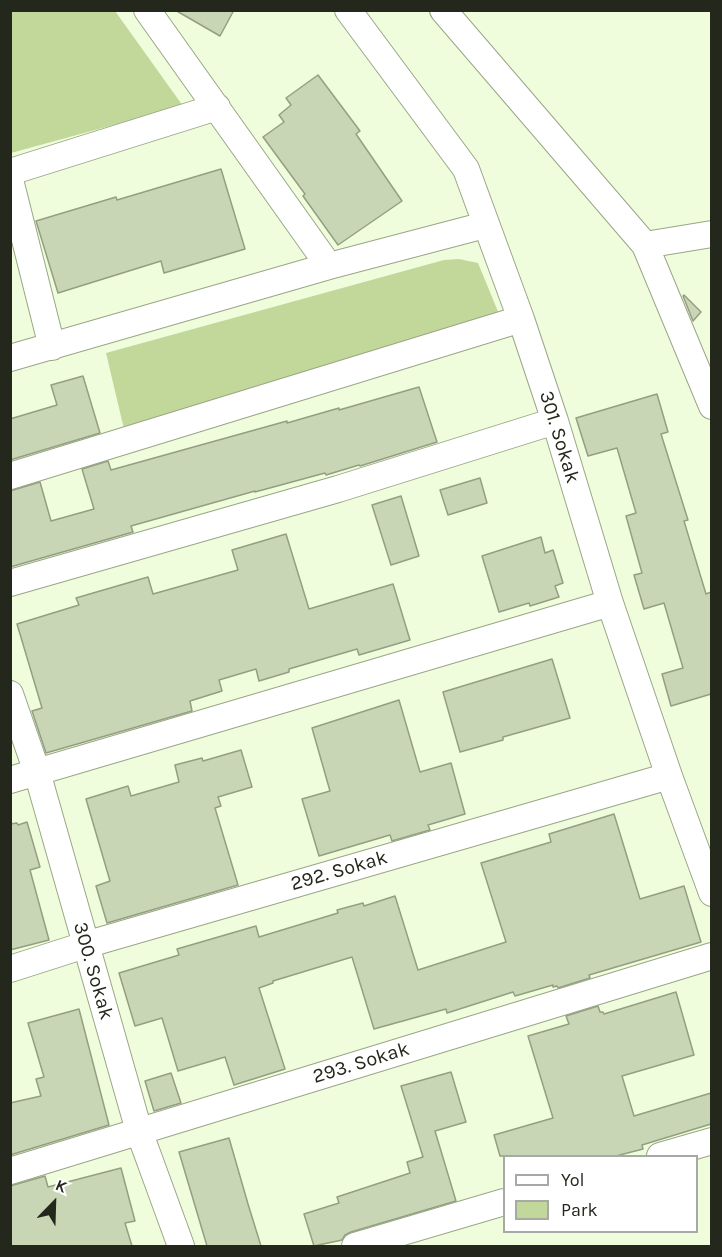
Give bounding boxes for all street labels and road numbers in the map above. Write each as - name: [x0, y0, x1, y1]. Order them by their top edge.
- street label: 301. Sokak: [534, 388, 584, 486]
- street label: 292. Sokak: [288, 846, 390, 896]
- street label: 300. Sokak: [68, 919, 118, 1023]
- street label: 293. Sokak: [310, 1037, 412, 1089]

